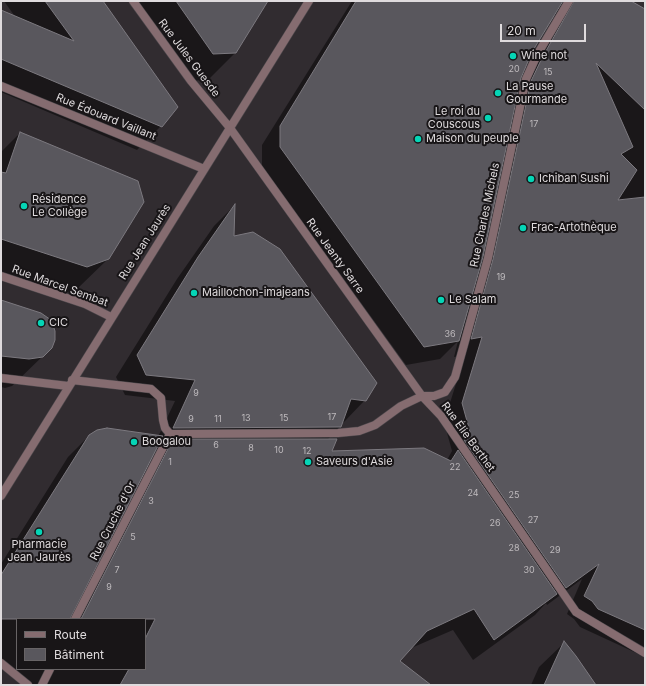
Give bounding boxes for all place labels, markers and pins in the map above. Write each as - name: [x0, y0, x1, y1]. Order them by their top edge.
- place label: Wine not: [521, 49, 567, 63]
- marker: Wine not: [508, 51, 518, 61]
- place label: La Pause Gourmande: [506, 80, 567, 106]
- marker: La Pause Gourmande: [493, 88, 503, 98]
- place label: Le roi du Couscous: [428, 105, 480, 131]
- marker: Le roi du Couscous: [483, 113, 493, 123]
- place label: Maison du peuple: [426, 132, 519, 146]
- marker: Maison du peuple: [413, 134, 423, 144]
- place label: Ichiban Sushi: [539, 172, 609, 186]
- marker: Ichiban Sushi: [526, 174, 536, 184]
- place label: Résidence Le Collège: [32, 193, 87, 219]
- marker: Résidence Le Collège: [19, 201, 29, 211]
- place label: Frac-Artothèque: [531, 221, 617, 235]
- marker: Frac-Artothèque: [518, 223, 528, 233]
- place label: Maillochon-imajeans: [202, 286, 310, 300]
- marker: Maillochon-imajeans: [189, 288, 199, 298]
- place label: Le Salam: [449, 293, 496, 307]
- marker: Le Salam: [436, 295, 446, 305]
- place label: CIC: [49, 316, 68, 330]
- marker: CIC: [36, 318, 46, 328]
- place label: Boogalou: [142, 435, 191, 449]
- marker: Boogalou: [129, 437, 139, 447]
- place label: Saveurs d'Asie: [316, 455, 393, 469]
- marker: Saveurs d'Asie: [303, 457, 313, 467]
- marker: Pharmacie Jean Jaurès: [34, 527, 44, 537]
- place label: Pharmacie Jean Jaurès: [7, 538, 71, 564]

